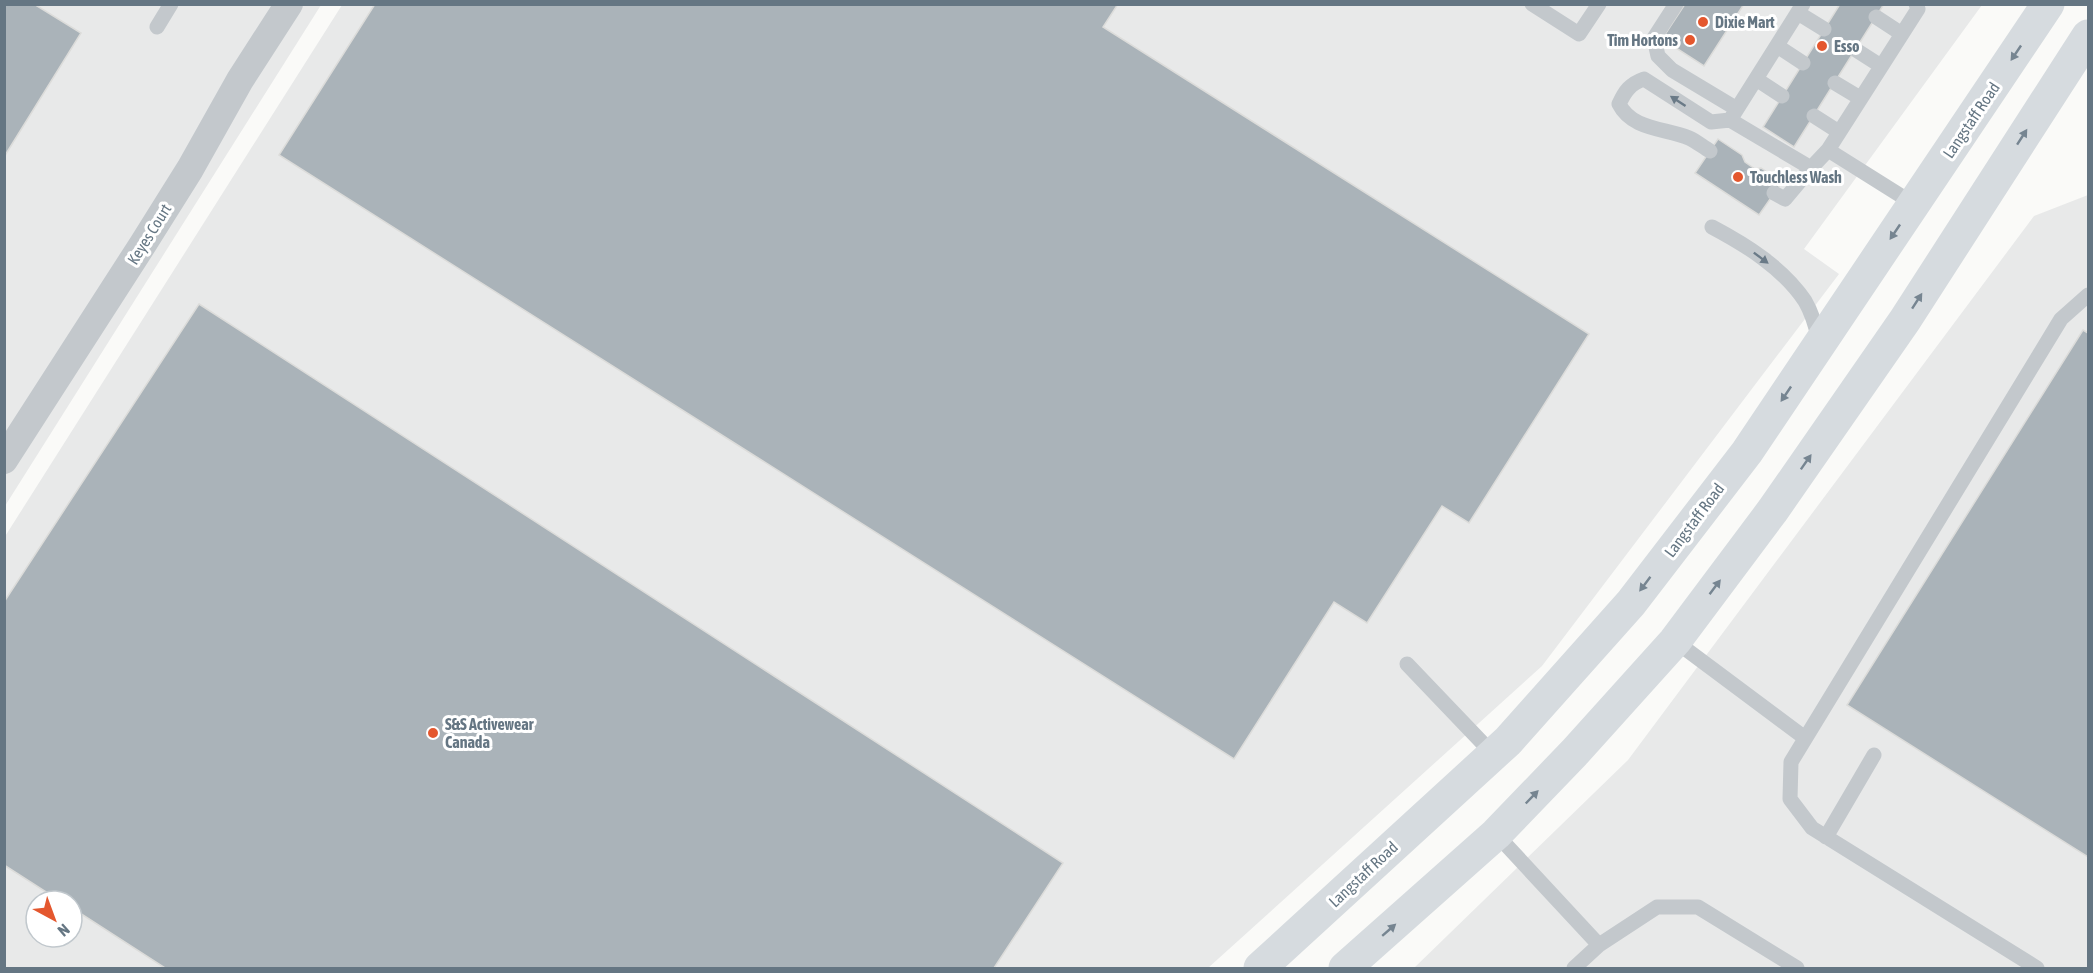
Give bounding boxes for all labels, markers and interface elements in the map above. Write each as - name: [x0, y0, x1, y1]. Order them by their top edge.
- place label: Dixie Mart: [1715, 13, 1775, 31]
- marker: Dixie Mart: [1696, 15, 1710, 29]
- place label: Tim Hortons: [1607, 31, 1678, 49]
- marker: Tim Hortons: [1683, 33, 1697, 47]
- place label: Esso: [1834, 37, 1860, 55]
- marker: Esso: [1815, 39, 1829, 53]
- one-way arrow: [2010, 45, 2022, 61]
- street label: Langstaff Road: [1939, 79, 2004, 162]
- one-way arrow: [1670, 95, 1686, 106]
- one-way arrow: [2016, 129, 2027, 145]
- place label: Touchless Wash: [1750, 168, 1842, 186]
- marker: Touchless Wash: [1731, 170, 1745, 184]
- street label: Keyes Court: [123, 200, 176, 268]
- one-way arrow: [1889, 224, 1901, 240]
- one-way arrow: [1753, 252, 1769, 264]
- one-way arrow: [1911, 293, 1922, 309]
- one-way arrow: [1781, 386, 1792, 402]
- one-way arrow: [1800, 454, 1811, 470]
- street label: Langstaff Road: [1661, 480, 1728, 561]
- one-way arrow: [1639, 576, 1651, 592]
- one-way arrow: [1708, 580, 1720, 595]
- place label: S&S Activewear Canada: [445, 715, 534, 751]
- marker: S&S Activewear Canada: [426, 726, 440, 740]
- one-way arrow: [1524, 791, 1538, 805]
- street label: Langstaff Road: [1325, 838, 1402, 911]
- north arrow: [24, 889, 84, 949]
- text: N: [54, 920, 73, 940]
- one-way arrow: [1381, 923, 1396, 937]

